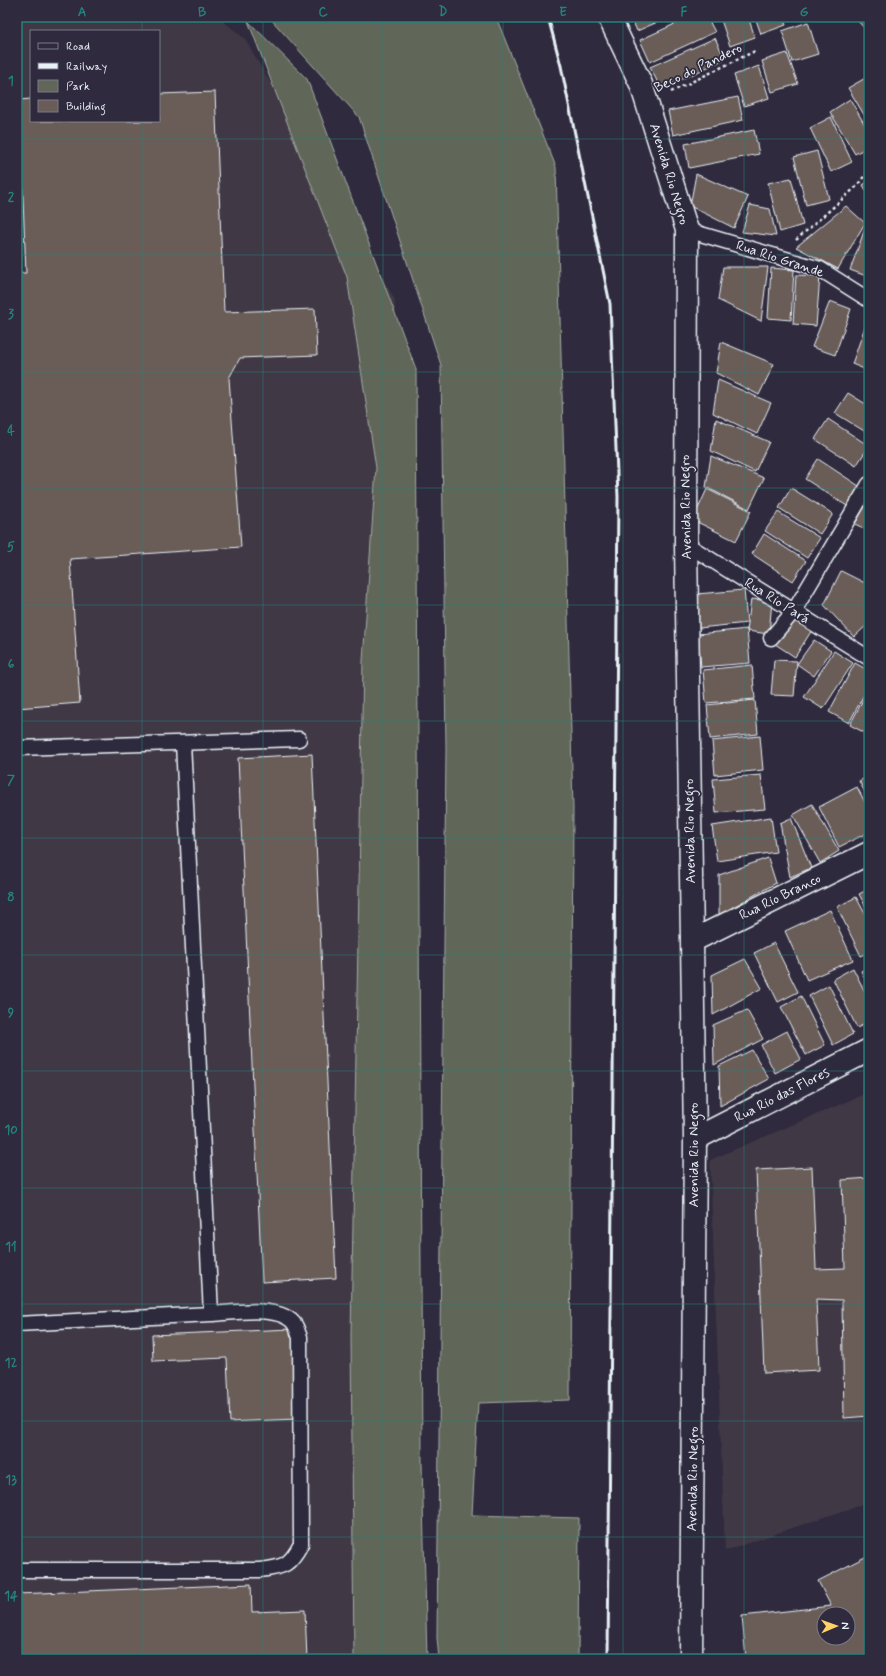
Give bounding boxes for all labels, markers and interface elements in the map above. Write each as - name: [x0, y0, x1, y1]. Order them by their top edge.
- text: A: [78, 4, 86, 21]
- text: B: [198, 4, 207, 21]
- text: C: [318, 4, 328, 21]
- text: D: [439, 4, 448, 21]
- text: E: [559, 4, 567, 21]
- text: F: [681, 4, 688, 21]
- text: G: [800, 4, 809, 21]
- legend: [30, 30, 160, 122]
- text: Road: [66, 39, 90, 55]
- street label: Beco do Pandero: [651, 39, 745, 97]
- text: Railway: [66, 59, 108, 75]
- text: 1: [8, 73, 14, 90]
- text: Park: [66, 79, 90, 95]
- text: Building: [66, 99, 106, 116]
- street label: Avenida Rio Negro: [643, 121, 693, 227]
- text: 2: [8, 189, 15, 206]
- street label: Rua Rio Grande: [734, 236, 827, 282]
- text: 3: [8, 306, 14, 323]
- text: 4: [7, 423, 15, 440]
- street label: Avenida Rio Negro: [676, 454, 698, 560]
- text: 5: [7, 539, 15, 556]
- street label: Rua Rio Pará: [741, 574, 813, 628]
- text: 6: [8, 656, 15, 673]
- text: 7: [7, 772, 15, 789]
- street label: Avenida Rio Negro: [680, 778, 702, 884]
- street label: Rua Rio Branco: [736, 870, 824, 924]
- text: 8: [7, 889, 15, 906]
- text: 9: [8, 1005, 15, 1022]
- street label: Rua Rio das Flores: [731, 1063, 833, 1127]
- street label: Avenida Rio Negro: [685, 1103, 705, 1207]
- text: 10: [4, 1122, 18, 1139]
- text: 11: [5, 1239, 17, 1256]
- text: 12: [5, 1355, 17, 1372]
- street label: Avenida Rio Negro: [683, 1426, 705, 1532]
- text: 13: [5, 1472, 17, 1489]
- text: 14: [4, 1588, 18, 1605]
- north arrow: [816, 1606, 856, 1646]
- text: N: [838, 1622, 852, 1630]

